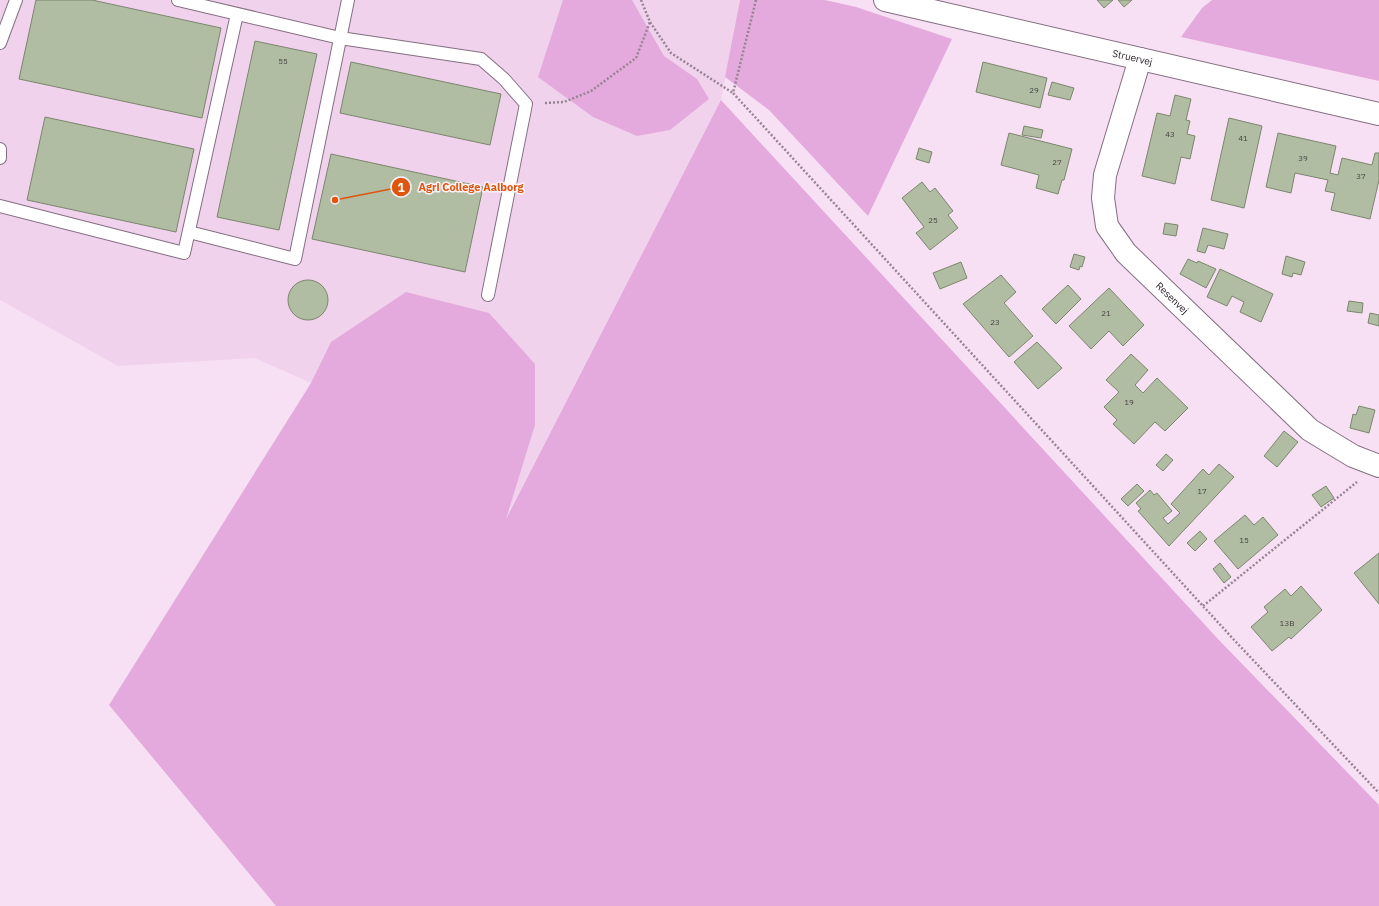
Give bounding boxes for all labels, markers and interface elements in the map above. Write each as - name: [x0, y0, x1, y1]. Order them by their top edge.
- street label: Struervej: [1111, 46, 1154, 68]
- house number: 55: [278, 56, 288, 66]
- house number: 29: [1029, 85, 1039, 95]
- house number: 43: [1165, 129, 1175, 139]
- house number: 41: [1238, 133, 1248, 143]
- house number: 39: [1298, 153, 1308, 163]
- house number: 27: [1052, 157, 1062, 167]
- house number: 37: [1356, 171, 1366, 181]
- callout: Agri College Aalborg: [391, 176, 532, 199]
- text: 1: [397, 180, 405, 195]
- text: Agri College Aalborg: [418, 180, 524, 194]
- house number: 25: [928, 215, 938, 225]
- street label: Resenvej: [1153, 279, 1192, 316]
- house number: 21: [1101, 308, 1111, 318]
- house number: 23: [990, 317, 1000, 327]
- house number: 19: [1124, 397, 1134, 407]
- house number: 17: [1197, 486, 1207, 496]
- house number: 15: [1239, 535, 1249, 545]
- house number: 13B: [1280, 618, 1294, 628]

